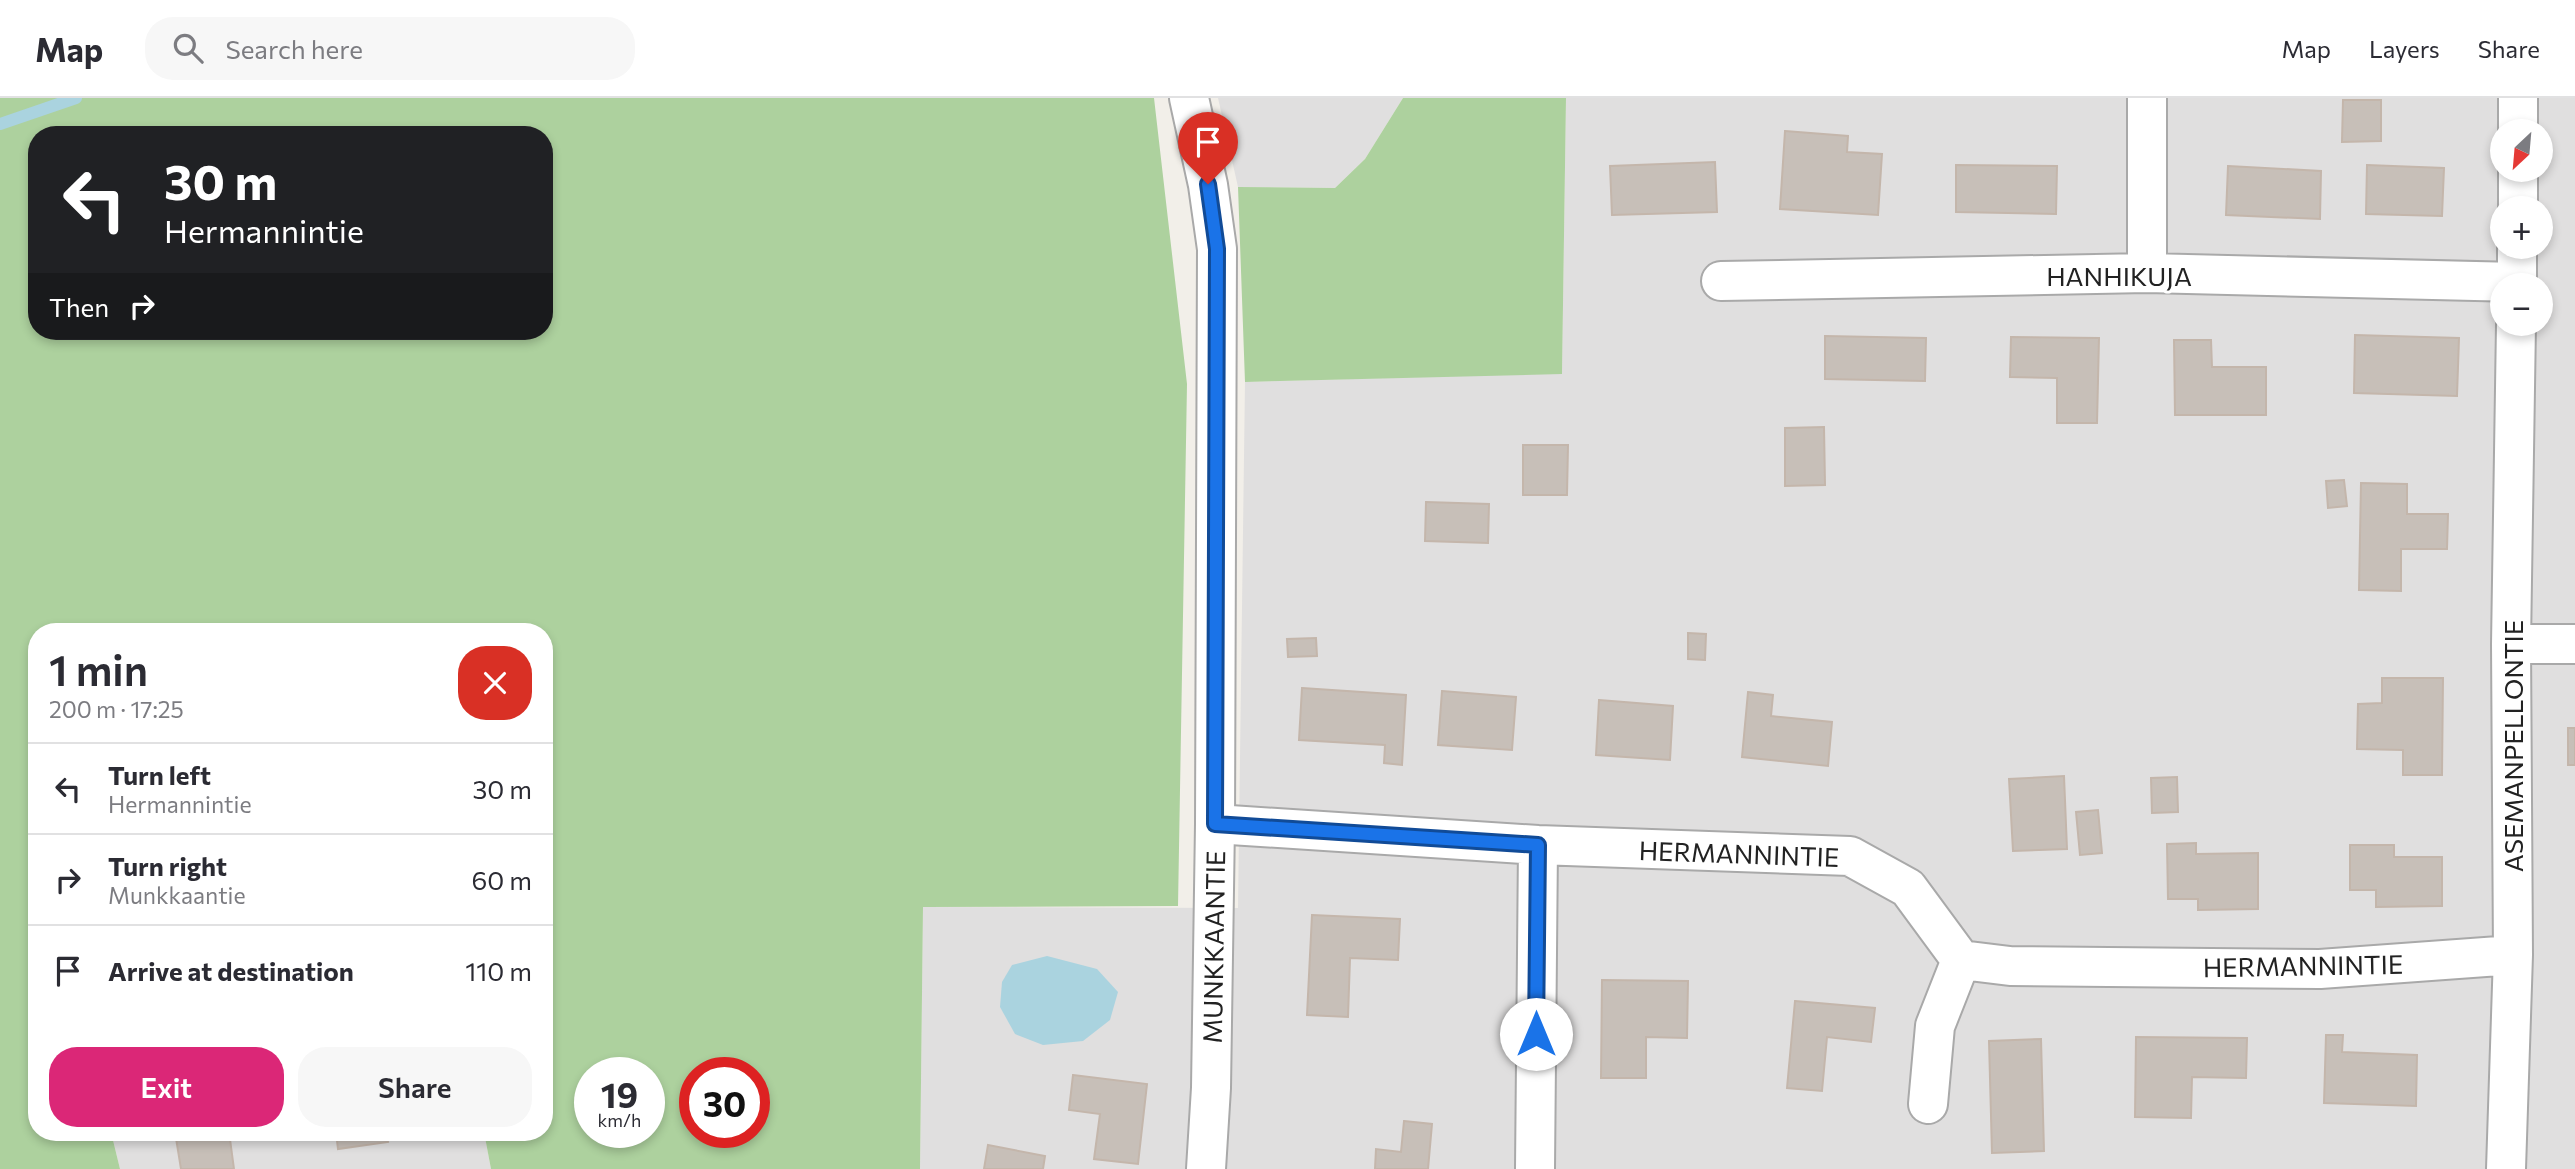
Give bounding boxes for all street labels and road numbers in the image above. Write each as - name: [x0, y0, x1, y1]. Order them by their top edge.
- street label: HANHIKUJA: [2046, 260, 2192, 291]
- street label: ASEMANPELLONTIE: [2497, 620, 2528, 872]
- street label: HERMANNINTIE: [1638, 834, 1840, 872]
- street label: MUNKKAANTIE: [1196, 850, 1230, 1044]
- street label: HERMANNINTIE: [2202, 948, 2404, 982]

